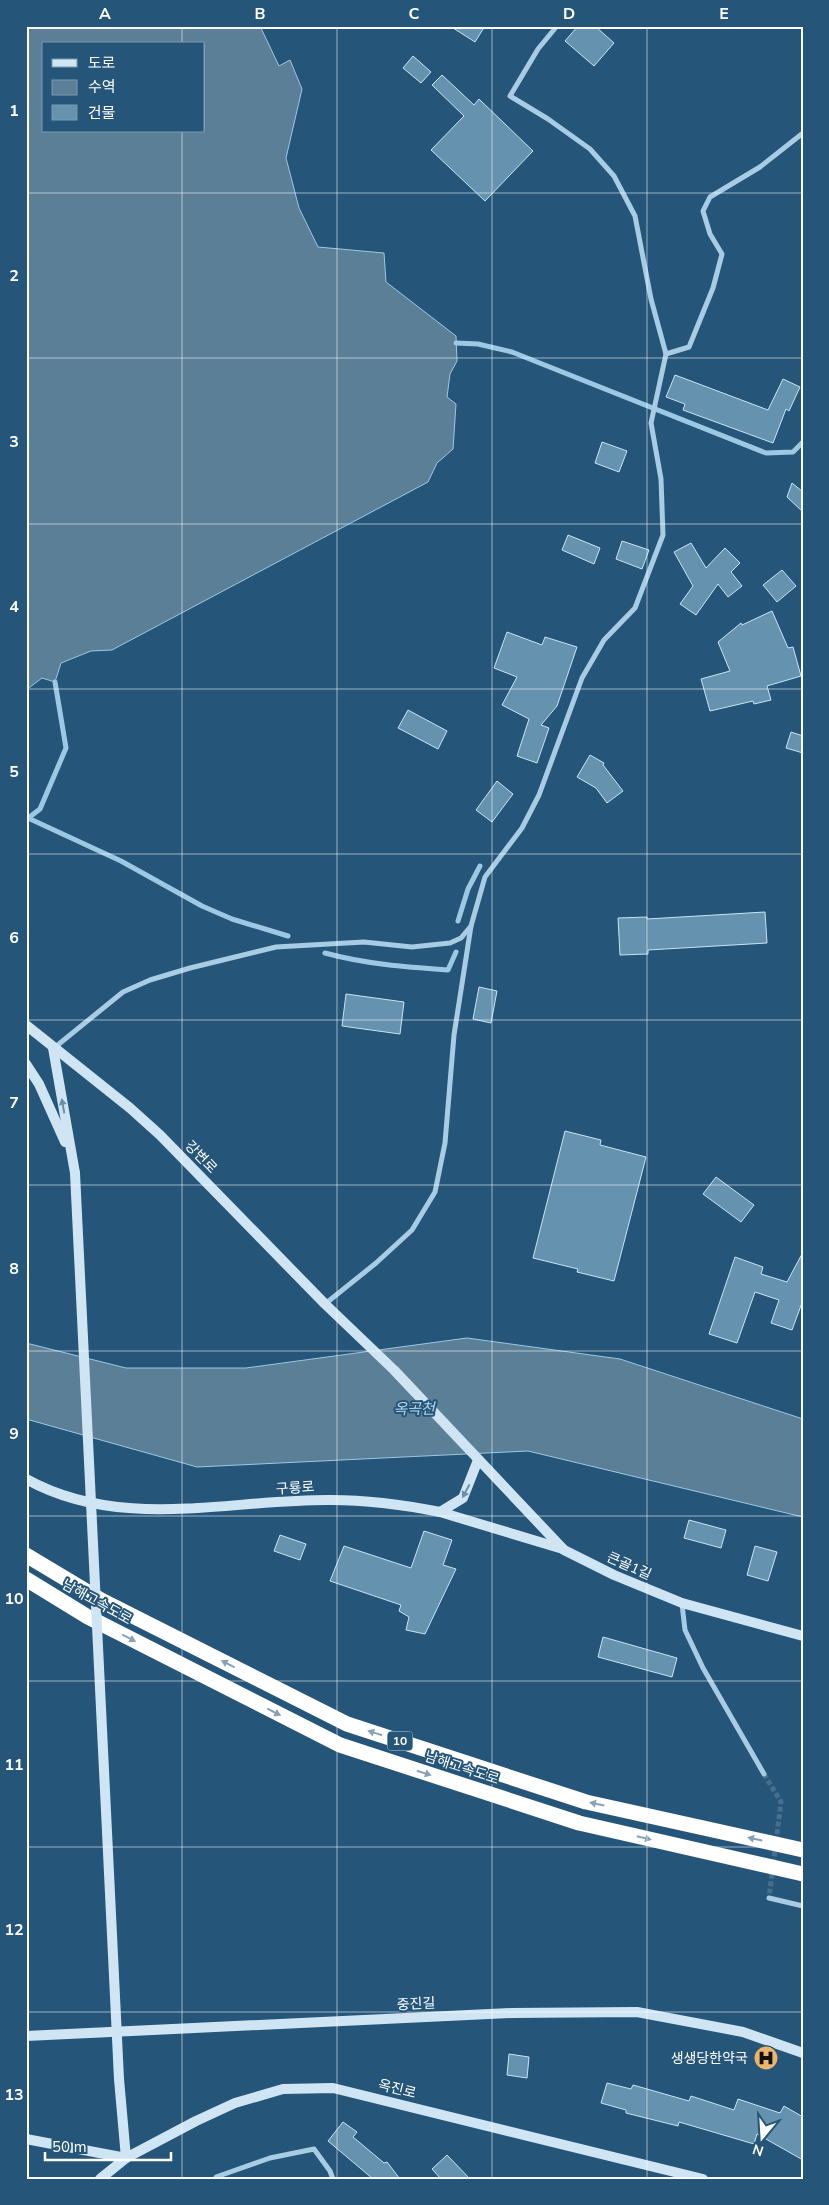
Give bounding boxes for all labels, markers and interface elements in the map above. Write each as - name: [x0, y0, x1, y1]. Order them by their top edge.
- text: A: [99, 3, 111, 25]
- text: B: [254, 3, 266, 25]
- text: C: [409, 3, 420, 25]
- text: D: [563, 3, 575, 25]
- text: E: [719, 3, 729, 25]
- legend: [42, 42, 205, 132]
- text: 도로: [88, 53, 116, 73]
- text: 수역: [88, 77, 116, 97]
- text: 1: [9, 100, 19, 122]
- text: 건물: [88, 103, 116, 123]
- text: 2: [9, 265, 19, 287]
- text: 3: [9, 431, 19, 453]
- text: 4: [9, 596, 19, 618]
- text: 5: [9, 761, 19, 783]
- text: 6: [9, 927, 19, 949]
- text: 7: [9, 1092, 19, 1114]
- one-way arrow: [59, 1098, 67, 1114]
- street label: 강변로: [181, 1137, 221, 1178]
- text: 8: [9, 1258, 19, 1280]
- water label: 옥곡천: [393, 1399, 437, 1419]
- text: 9: [9, 1423, 19, 1445]
- street label: 구룡로: [275, 1477, 315, 1499]
- one-way arrow: [462, 1484, 470, 1499]
- street label: 큰골1길: [604, 1548, 654, 1584]
- street label: 남해고속도로: [59, 1575, 136, 1629]
- text: 10: [4, 1588, 24, 1610]
- one-way arrow: [122, 1634, 137, 1642]
- one-way arrow: [221, 1660, 236, 1668]
- one-way arrow: [267, 1708, 281, 1716]
- one-way arrow: [367, 1729, 382, 1737]
- road number: 10: [388, 1732, 412, 1750]
- street label: 남해고속도로: [422, 1747, 502, 1789]
- text: 11: [4, 1754, 24, 1776]
- one-way arrow: [417, 1769, 432, 1777]
- one-way arrow: [589, 1800, 604, 1808]
- one-way arrow: [636, 1834, 651, 1842]
- one-way arrow: [748, 1835, 763, 1843]
- text: 12: [4, 1919, 24, 1941]
- street label: 중진길: [396, 1994, 436, 2014]
- hospital icon: 생생당한약국: [753, 2045, 779, 2071]
- place label: 생생당한약국: [671, 2049, 748, 2068]
- street label: 옥진로: [376, 2075, 418, 2103]
- text: 13: [4, 2084, 24, 2106]
- north arrow: [736, 2112, 786, 2162]
- scale bar: [45, 2130, 171, 2162]
- text: 50 m: [52, 2137, 87, 2157]
- text: N: [750, 2139, 766, 2161]

